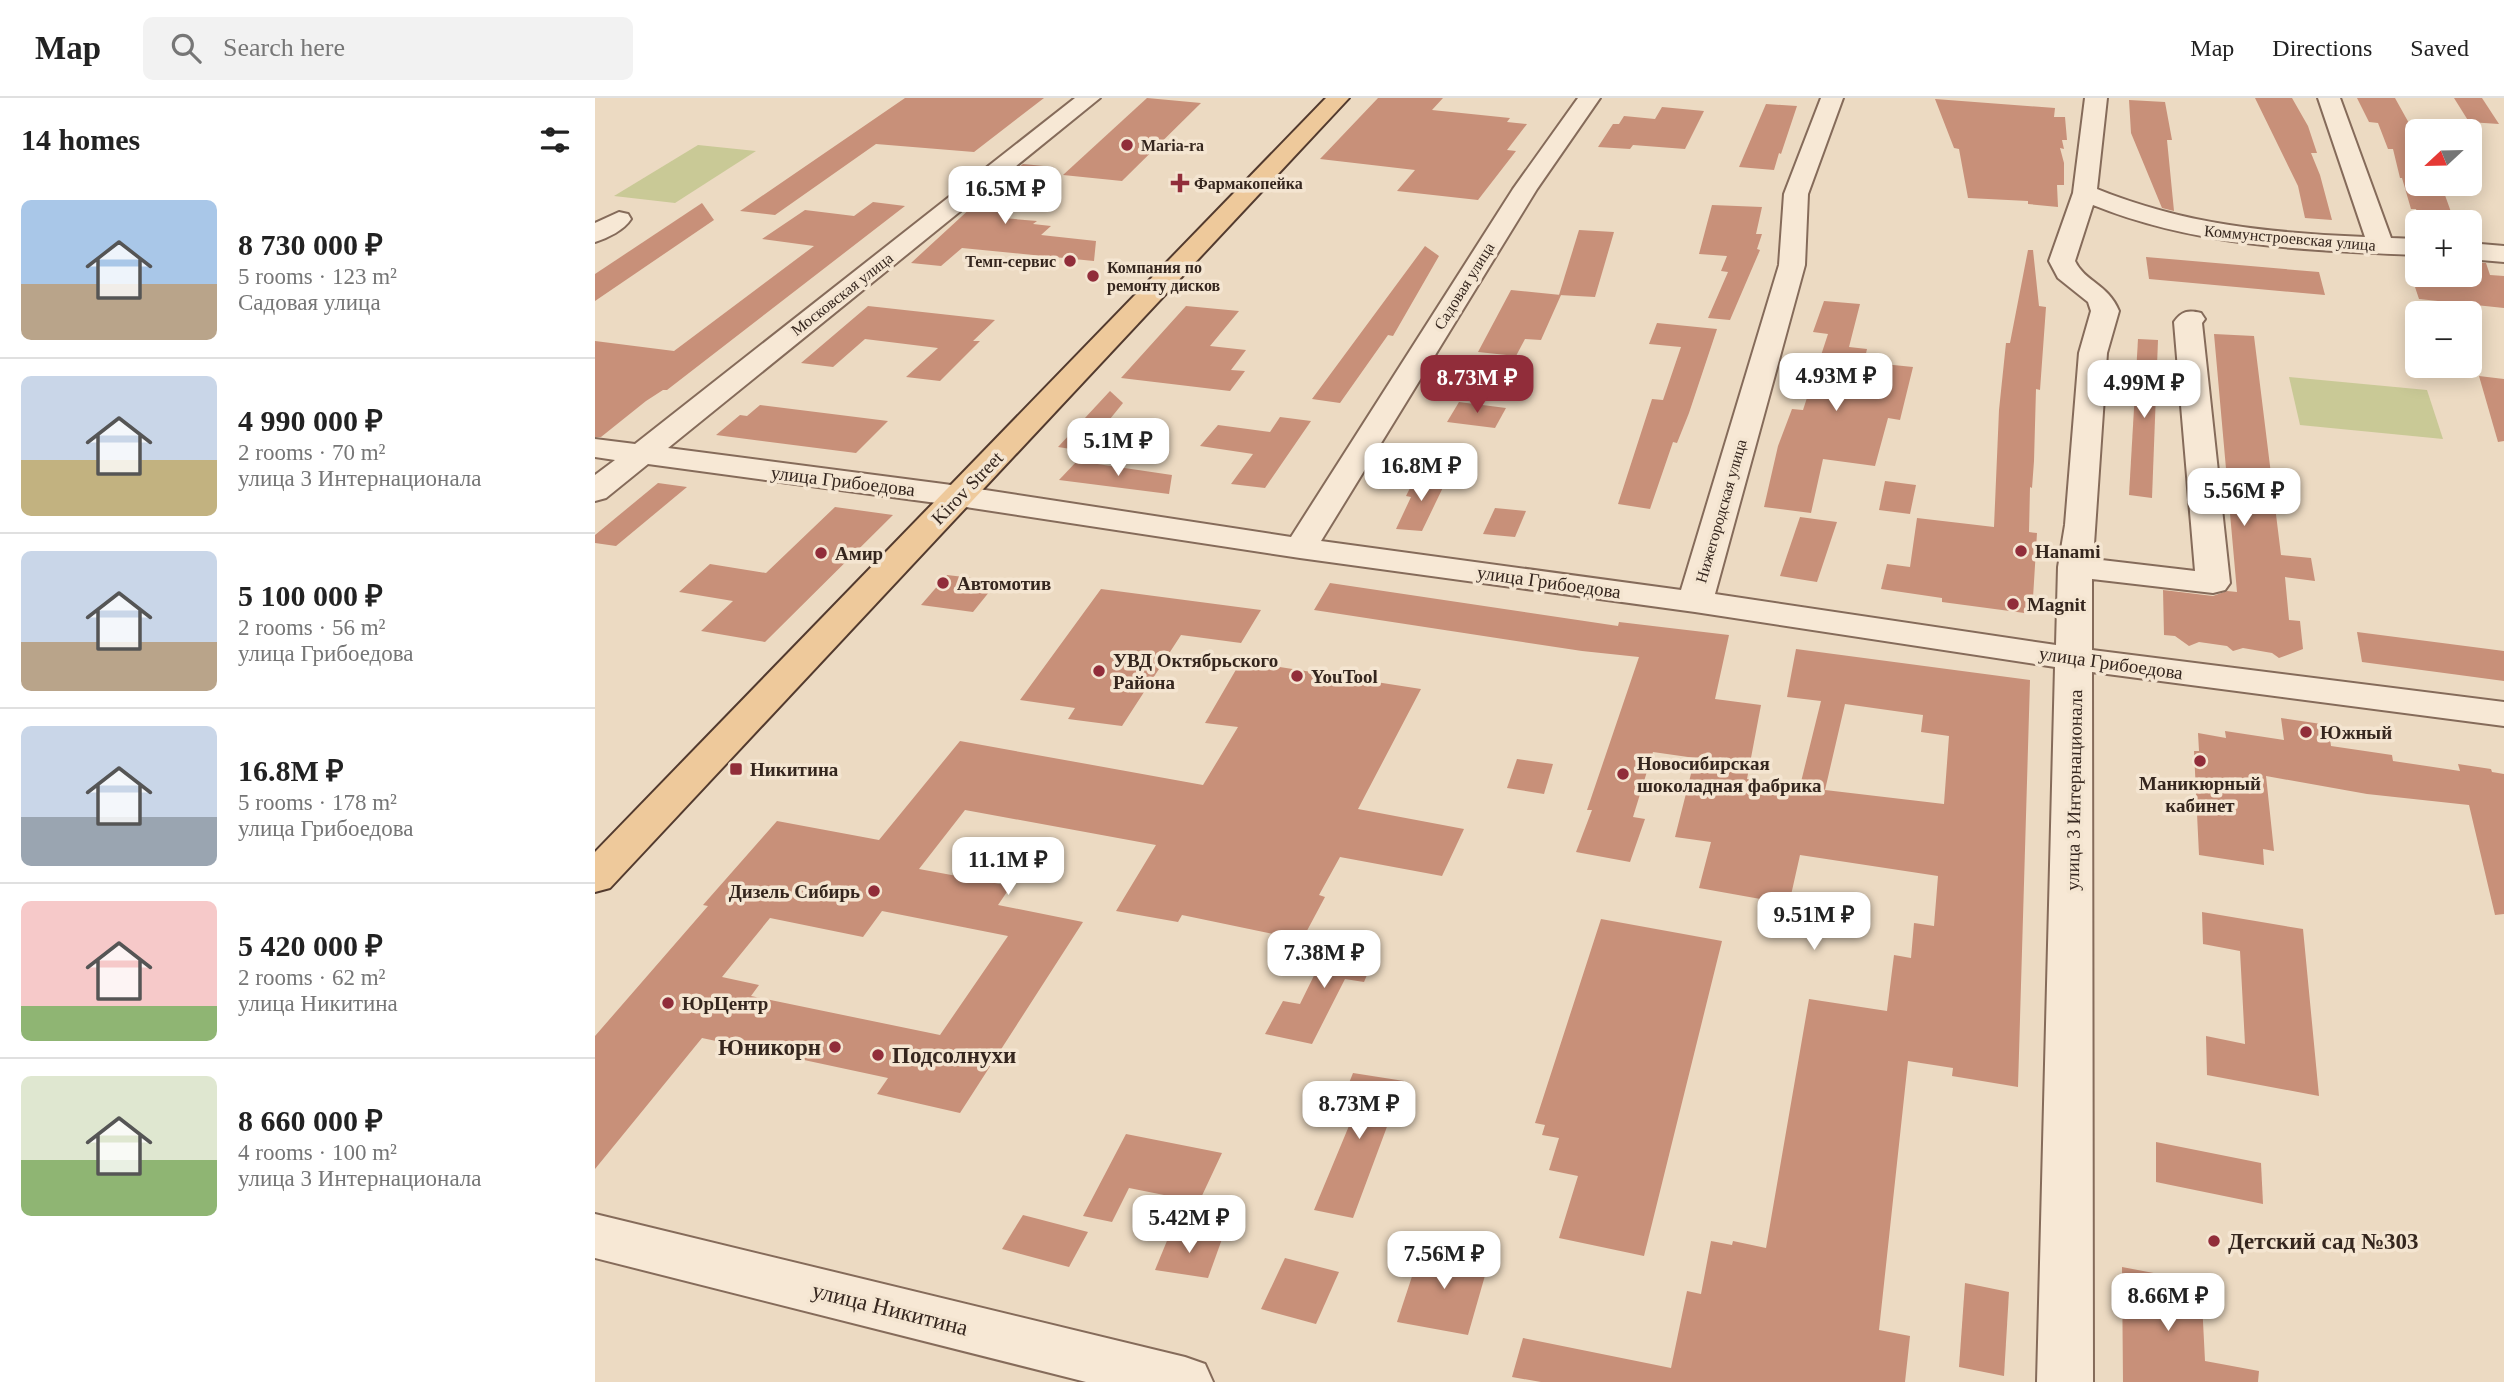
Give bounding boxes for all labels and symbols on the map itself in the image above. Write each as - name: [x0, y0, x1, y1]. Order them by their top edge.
- north arrow: [2405, 119, 2481, 196]
- marker: Maria-ra: [1119, 137, 1135, 153]
- place label: Maria-ra: [1141, 137, 1204, 154]
- pin: 16.5M ₽: [940, 166, 1070, 226]
- marker: Фармакопейка: [1172, 175, 1188, 191]
- place label: Фармакопейка: [1194, 175, 1303, 193]
- street label: Коммунстроевская улица: [2203, 222, 2376, 255]
- street label: Садовая улица: [1430, 239, 1498, 333]
- street label: Московская улица: [788, 249, 897, 340]
- place label: Темп-сервис: [965, 253, 1056, 271]
- marker: Темп-сервис: [1062, 253, 1078, 269]
- place label: Компания по ремонту дисков: [1107, 259, 1221, 295]
- marker: Компания по ремонту дисков: [1085, 268, 1101, 284]
- pin: 4.93M ₽: [1771, 354, 1901, 413]
- pin: 8.73M ₽: [1412, 356, 1542, 415]
- pin: 4.99M ₽: [2079, 360, 2209, 420]
- pin: 5.1M ₽: [1061, 418, 1175, 478]
- street label: Нижегородская улица: [1692, 437, 1751, 585]
- pin: 16.8M ₽: [1356, 444, 1486, 503]
- street label: Kirov Street: [927, 447, 1007, 529]
- street label: улица Грибоедова: [770, 462, 917, 500]
- pin: 5.56M ₽: [2179, 468, 2309, 528]
- place label: Hanami: [2035, 541, 2100, 562]
- place label: Амир: [835, 543, 883, 564]
- marker: Hanami: [2013, 543, 2029, 559]
- marker: Амир: [813, 545, 829, 561]
- street label: улица Грибоедова: [1476, 562, 1623, 603]
- place label: Автомотив: [957, 573, 1051, 594]
- marker: Автомотив: [935, 575, 951, 591]
- place label: Magnit: [2027, 594, 2087, 615]
- marker: Magnit: [2005, 596, 2021, 612]
- street label: улица Грибоедова: [2038, 643, 2185, 684]
- place label: УВД Октябрьского Района: [1113, 650, 1278, 693]
- marker: УВД Октябрьского Района: [1091, 663, 1107, 679]
- place label: YouTool: [1311, 666, 1378, 687]
- marker: YouTool: [1289, 668, 1305, 684]
- street label: улица 3 Интернационала: [2062, 689, 2086, 891]
- place label: Южный: [2320, 722, 2392, 743]
- marker: Южный: [2298, 724, 2314, 740]
- place label: Новосибирская шоколадная фабрика: [1637, 753, 1822, 796]
- marker: Маникюрный кабинет: [2192, 753, 2208, 769]
- place label: Никитина: [750, 759, 839, 780]
- marker: Никитина: [728, 761, 744, 777]
- marker: Новосибирская шоколадная фабрика: [1615, 766, 1631, 782]
- place label: Маникюрный кабинет: [2139, 773, 2261, 816]
- pin: 11.1M ₽: [943, 838, 1073, 897]
- place label: Дизель Сибирь: [729, 881, 860, 902]
- marker: Дизель Сибирь: [866, 883, 882, 899]
- pin: 9.51M ₽: [1749, 892, 1879, 952]
- pin: 7.38M ₽: [1259, 930, 1389, 990]
- place label: ЮрЦентр: [682, 993, 768, 1014]
- marker: ЮрЦентр: [660, 995, 676, 1011]
- place label: Юникорн: [718, 1035, 821, 1060]
- marker: Юникорн: [827, 1039, 843, 1055]
- place label: Подсолнухи: [892, 1043, 1016, 1068]
- marker: Подсолнухи: [870, 1047, 886, 1063]
- pin: 8.73M ₽: [1294, 1082, 1424, 1141]
- pin: 5.42M ₽: [1124, 1196, 1254, 1255]
- place label: Детский сад №303: [2228, 1229, 2419, 1254]
- pin: 7.56M ₽: [1379, 1232, 1509, 1291]
- marker: Детский сад №303: [2206, 1233, 2222, 1249]
- pin: 8.66M ₽: [2103, 1274, 2233, 1333]
- street label: улица Никитина: [809, 1278, 971, 1340]

